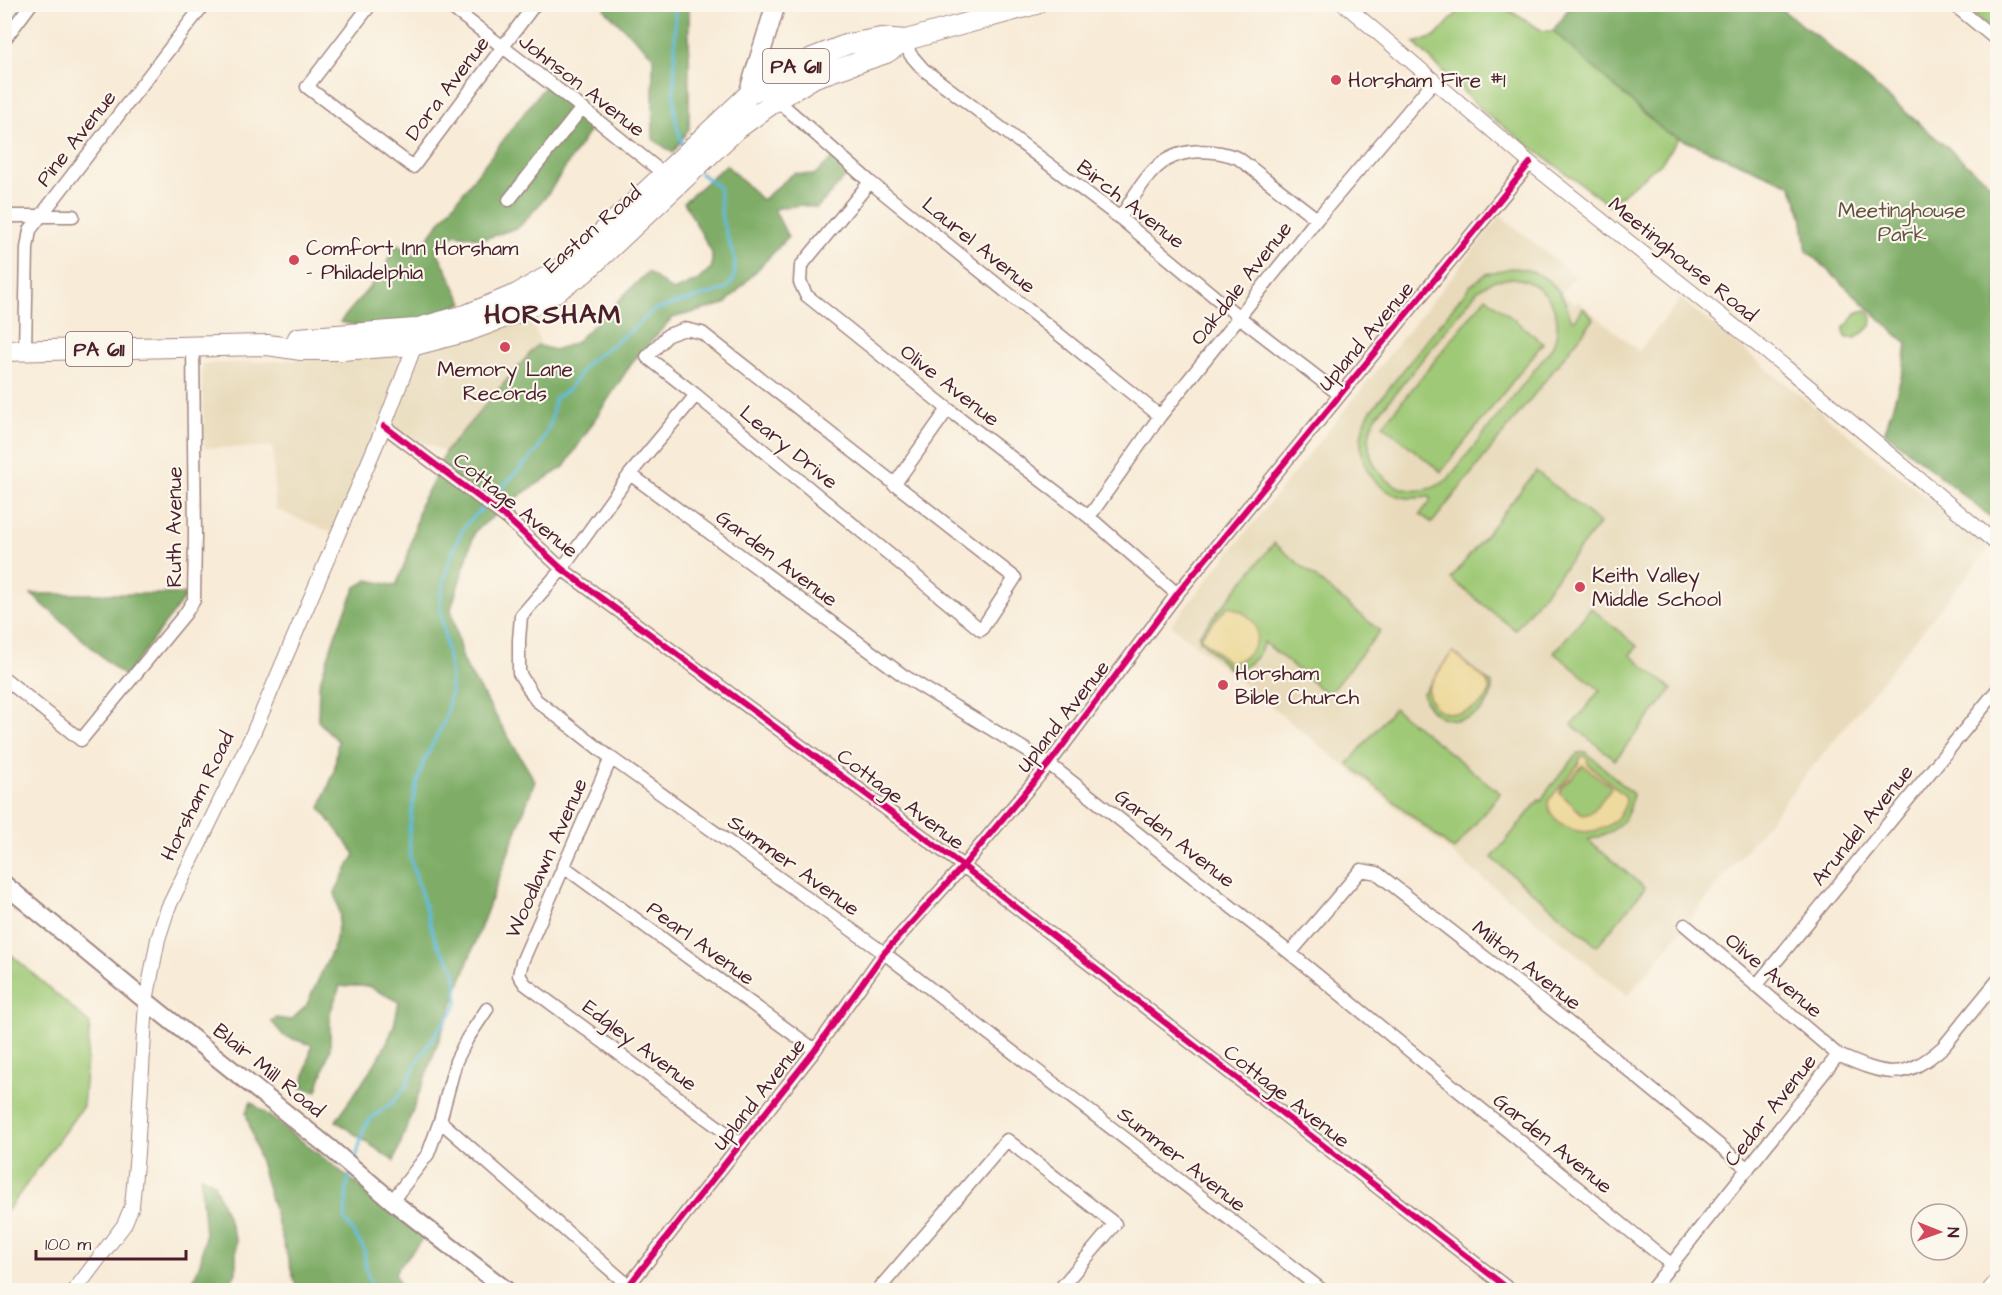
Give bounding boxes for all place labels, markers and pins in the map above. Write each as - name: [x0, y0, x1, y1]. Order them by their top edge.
- place label: Horsham Fire #1: [1348, 66, 1506, 95]
- marker: Horsham Fire #1: [1329, 73, 1343, 87]
- place label: Comfort Inn Horsham - Philadelphia: [306, 234, 519, 288]
- marker: Comfort Inn Horsham - Philadelphia: [287, 253, 301, 267]
- marker: Memory Lane Records: [498, 340, 512, 354]
- place label: Memory Lane Records: [437, 355, 573, 408]
- place label: Keith Valley Middle School: [1592, 561, 1721, 614]
- marker: Keith Valley Middle School: [1573, 580, 1587, 594]
- place label: Horsham Bible Church: [1235, 659, 1360, 712]
- marker: Horsham Bible Church: [1216, 678, 1230, 692]

